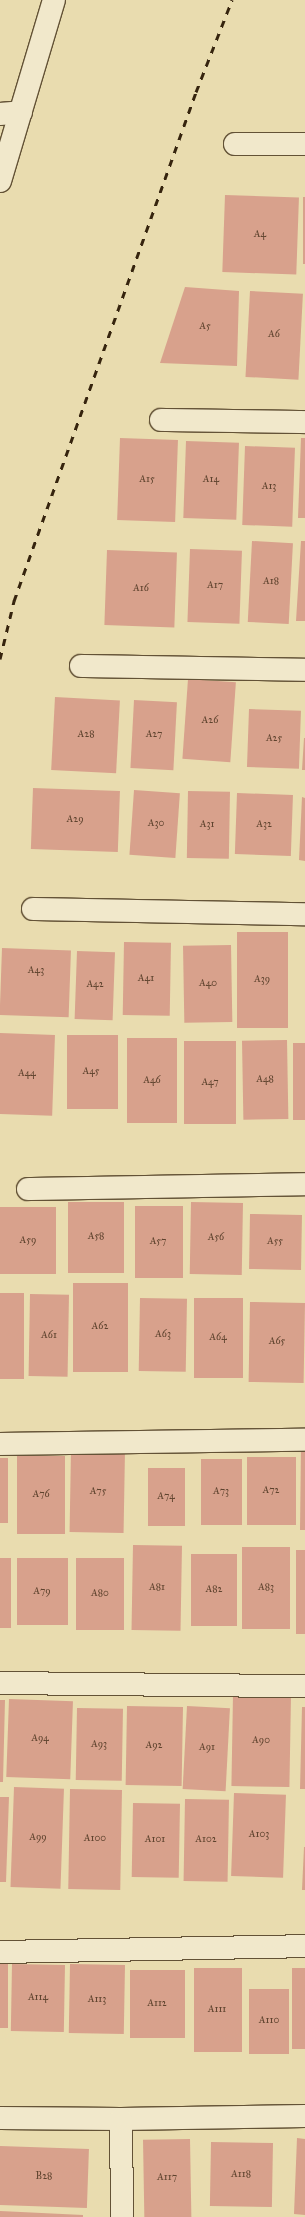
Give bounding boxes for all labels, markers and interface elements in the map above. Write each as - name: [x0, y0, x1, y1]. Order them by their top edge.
- house number: A4: [254, 229, 266, 241]
- house number: A5: [199, 321, 211, 333]
- house number: A6: [268, 329, 280, 341]
- house number: A15: [139, 474, 155, 486]
- house number: A14: [203, 474, 219, 486]
- house number: A13: [262, 481, 276, 493]
- house number: A18: [263, 576, 279, 588]
- house number: A17: [207, 580, 223, 592]
- house number: A16: [133, 583, 149, 595]
- house number: A26: [202, 715, 218, 727]
- house number: A28: [78, 729, 94, 741]
- house number: A27: [146, 729, 162, 741]
- house number: A25: [266, 733, 282, 745]
- house number: A29: [66, 814, 84, 826]
- house number: A30: [148, 818, 164, 830]
- house number: A31: [200, 819, 214, 831]
- house number: A32: [256, 819, 272, 831]
- house number: A43: [28, 965, 44, 977]
- house number: A41: [138, 973, 154, 985]
- house number: A39: [254, 974, 270, 986]
- house number: A40: [199, 978, 217, 990]
- house number: A42: [86, 979, 104, 991]
- house number: A45: [83, 1066, 99, 1078]
- house number: A44: [18, 1068, 36, 1080]
- house number: A48: [256, 1074, 274, 1086]
- house number: A46: [143, 1075, 161, 1087]
- house number: A47: [201, 1077, 219, 1089]
- house number: A58: [88, 1231, 104, 1243]
- house number: A56: [208, 1232, 224, 1244]
- house number: A59: [20, 1235, 36, 1247]
- house number: A57: [150, 1236, 166, 1248]
- house number: A55: [267, 1236, 283, 1248]
- house number: A62: [92, 1321, 108, 1333]
- house number: A63: [155, 1329, 171, 1341]
- house number: A61: [41, 1330, 57, 1342]
- house number: A64: [209, 1332, 227, 1344]
- house number: A65: [269, 1336, 285, 1348]
- house number: A72: [262, 1485, 280, 1497]
- house number: A75: [90, 1486, 106, 1498]
- house number: A73: [213, 1486, 229, 1498]
- house number: A76: [32, 1489, 50, 1501]
- house number: A74: [157, 1491, 175, 1503]
- house number: A81: [149, 1582, 165, 1594]
- house number: A83: [258, 1582, 274, 1594]
- house number: A82: [206, 1584, 222, 1596]
- house number: A79: [33, 1586, 51, 1598]
- house number: A80: [91, 1588, 109, 1600]
- house number: A94: [31, 1733, 49, 1745]
- house number: A90: [252, 1735, 270, 1747]
- house number: A93: [91, 1739, 107, 1751]
- house number: A92: [145, 1740, 163, 1752]
- house number: A91: [199, 1742, 215, 1754]
- house number: A103: [249, 1829, 269, 1841]
- house number: A99: [29, 1832, 47, 1844]
- house number: A100: [84, 1833, 106, 1845]
- house number: A101: [145, 1834, 165, 1846]
- house number: A102: [195, 1834, 217, 1846]
- house number: A114: [28, 1992, 48, 2004]
- house number: A113: [88, 1994, 106, 2006]
- house number: A112: [147, 1998, 167, 2010]
- house number: A111: [208, 2004, 226, 2016]
- house number: A110: [259, 2015, 279, 2027]
- house number: A118: [231, 2169, 251, 2181]
- house number: B28: [36, 2171, 52, 2183]
- house number: A117: [157, 2172, 177, 2184]

